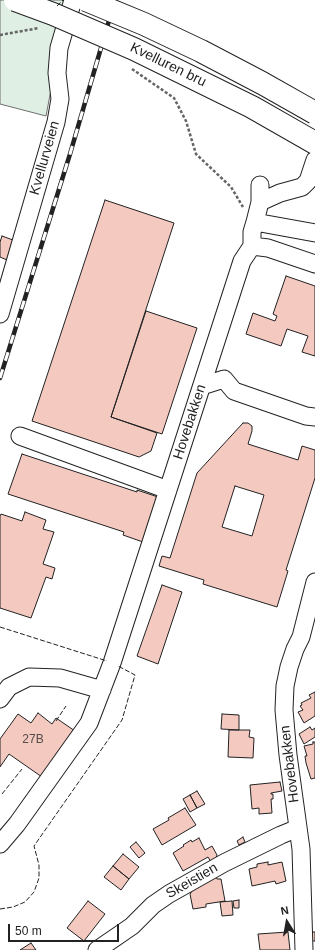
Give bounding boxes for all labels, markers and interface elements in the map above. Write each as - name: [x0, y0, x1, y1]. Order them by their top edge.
- street label: Kvelluren bru: [127, 39, 209, 91]
- street label: Kvellurveien: [26, 119, 64, 197]
- street label: Hovebakken: [170, 382, 210, 462]
- street label: Hovebakken: [277, 724, 303, 804]
- house number: 27B: [22, 733, 44, 747]
- street label: Skeistien: [163, 860, 221, 902]
- north arrow: [267, 902, 307, 942]
- text: N: [280, 904, 290, 917]
- scale bar: [10, 916, 121, 942]
- text: 50 m: [15, 924, 42, 938]

